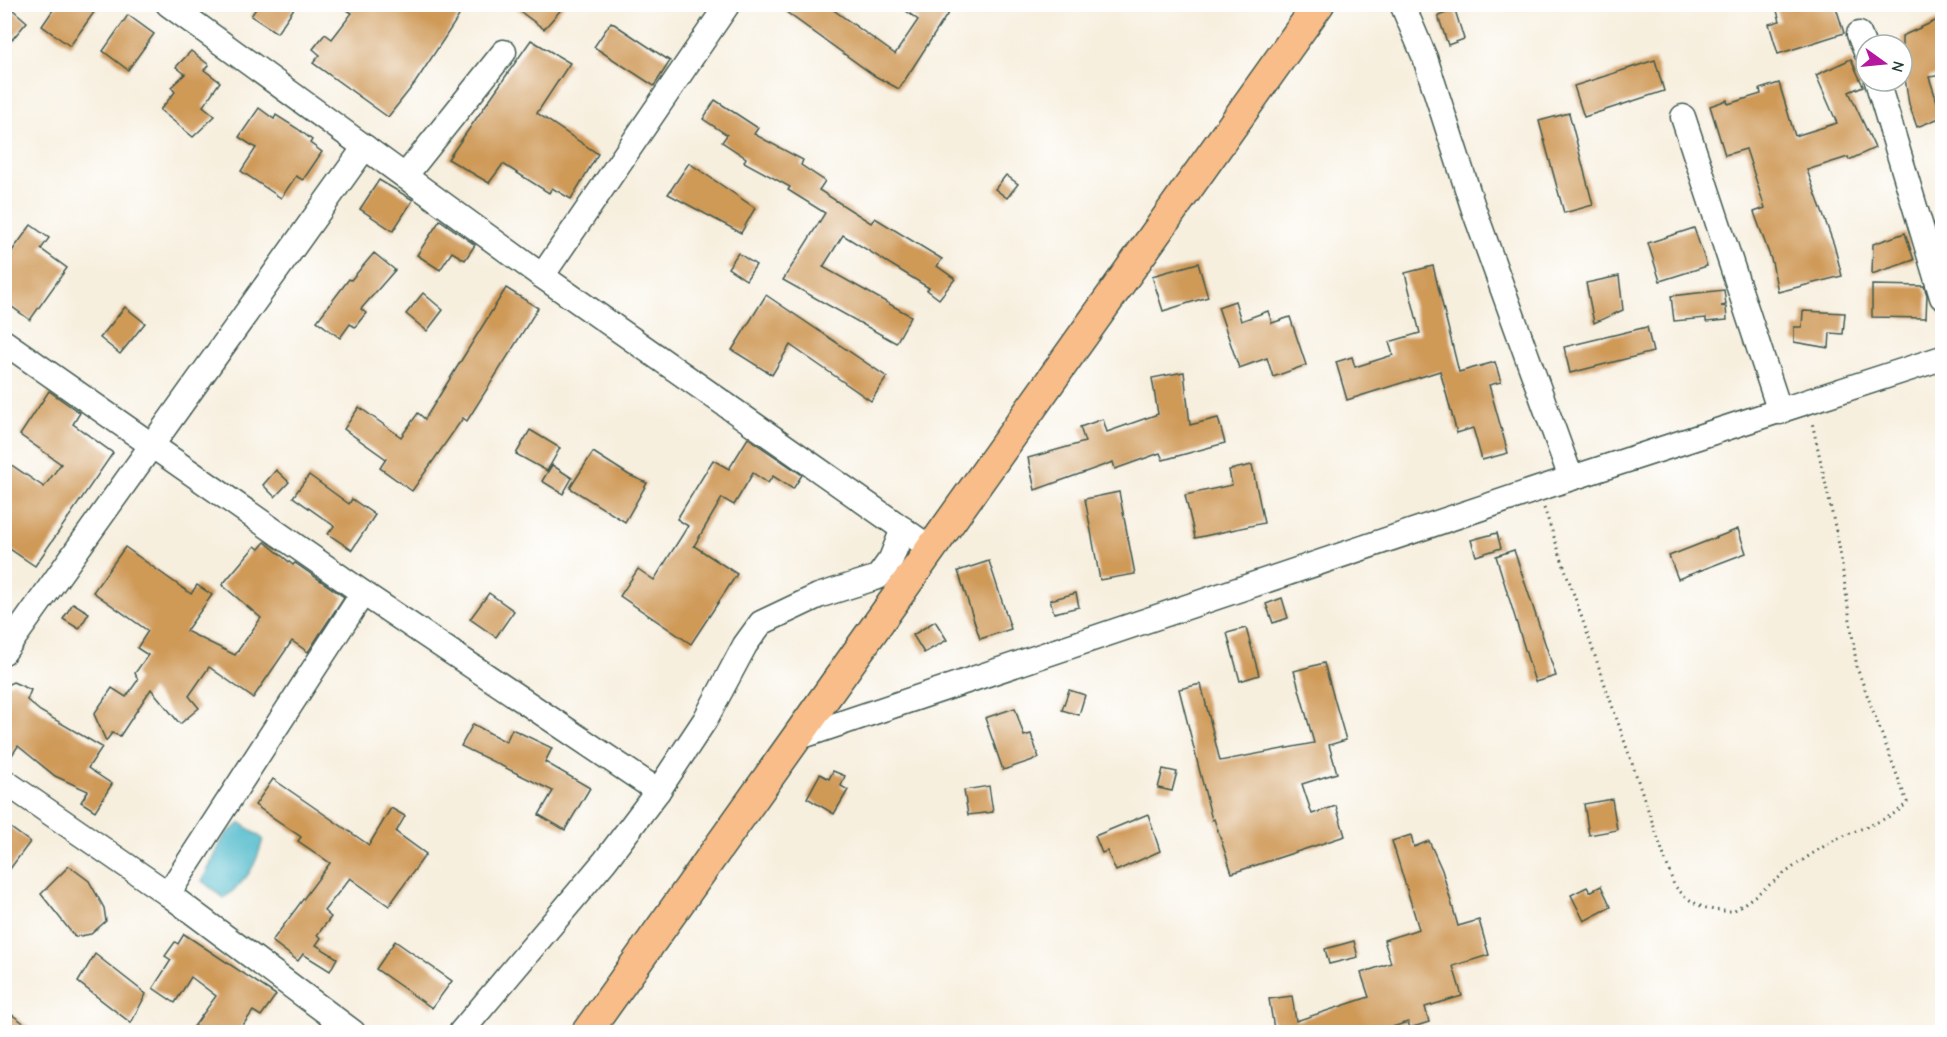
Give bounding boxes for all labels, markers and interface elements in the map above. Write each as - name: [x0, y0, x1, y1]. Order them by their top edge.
- north arrow: [1854, 33, 1914, 93]
- text: N: [1887, 59, 1908, 74]

